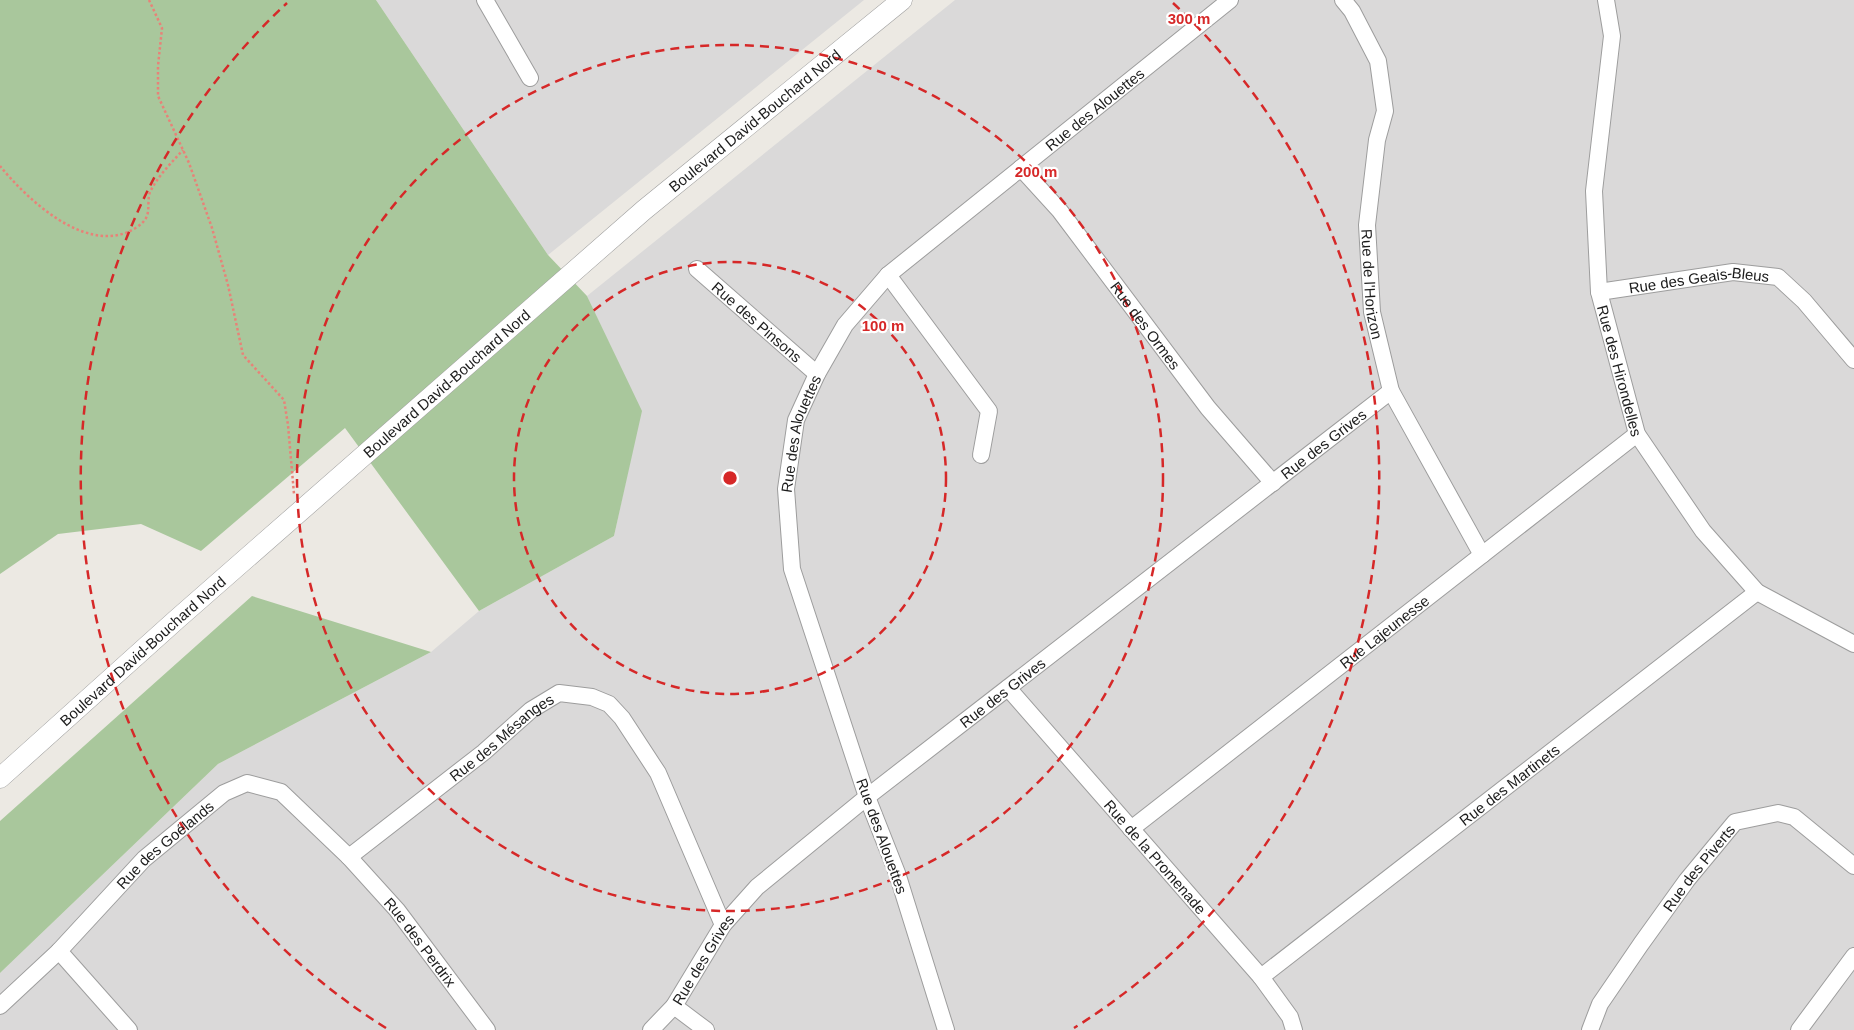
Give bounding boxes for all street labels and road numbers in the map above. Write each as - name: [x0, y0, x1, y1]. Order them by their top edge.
- street label: Boulevard David-Bouchard Nord: [665, 45, 844, 195]
- street label: Rue des Alouettes: [1042, 64, 1147, 154]
- street label: Rue de l'Horizon: [1359, 229, 1387, 341]
- street label: Rue des Geais-Bleus: [1628, 263, 1770, 296]
- street label: Rue des Pinsons: [709, 278, 805, 365]
- street label: Rue des Ormes: [1108, 278, 1184, 372]
- street label: Rue des Hirondelles: [1594, 303, 1646, 438]
- street label: Boulevard David-Bouchard Nord: [360, 306, 533, 461]
- street label: Rue des Alouettes: [777, 372, 824, 494]
- street label: Rue des Grives: [1277, 405, 1369, 482]
- street label: Boulevard David-Bouchard Nord: [56, 572, 229, 729]
- street label: Rue Lajeunesse: [1336, 591, 1432, 672]
- street label: Rue des Grives: [956, 654, 1048, 731]
- street label: Rue des Mésanges: [446, 690, 556, 784]
- street label: Rue des Martinets: [1456, 740, 1562, 829]
- street label: Rue des Alouettes: [853, 776, 911, 896]
- street label: Rue de la Promenade: [1101, 796, 1210, 917]
- street label: Rue des Goélands: [113, 797, 217, 892]
- street label: Rue des Piverts: [1659, 821, 1738, 914]
- street label: Rue des Perdrix: [381, 894, 460, 990]
- street label: Rue des Grives: [668, 911, 737, 1008]

